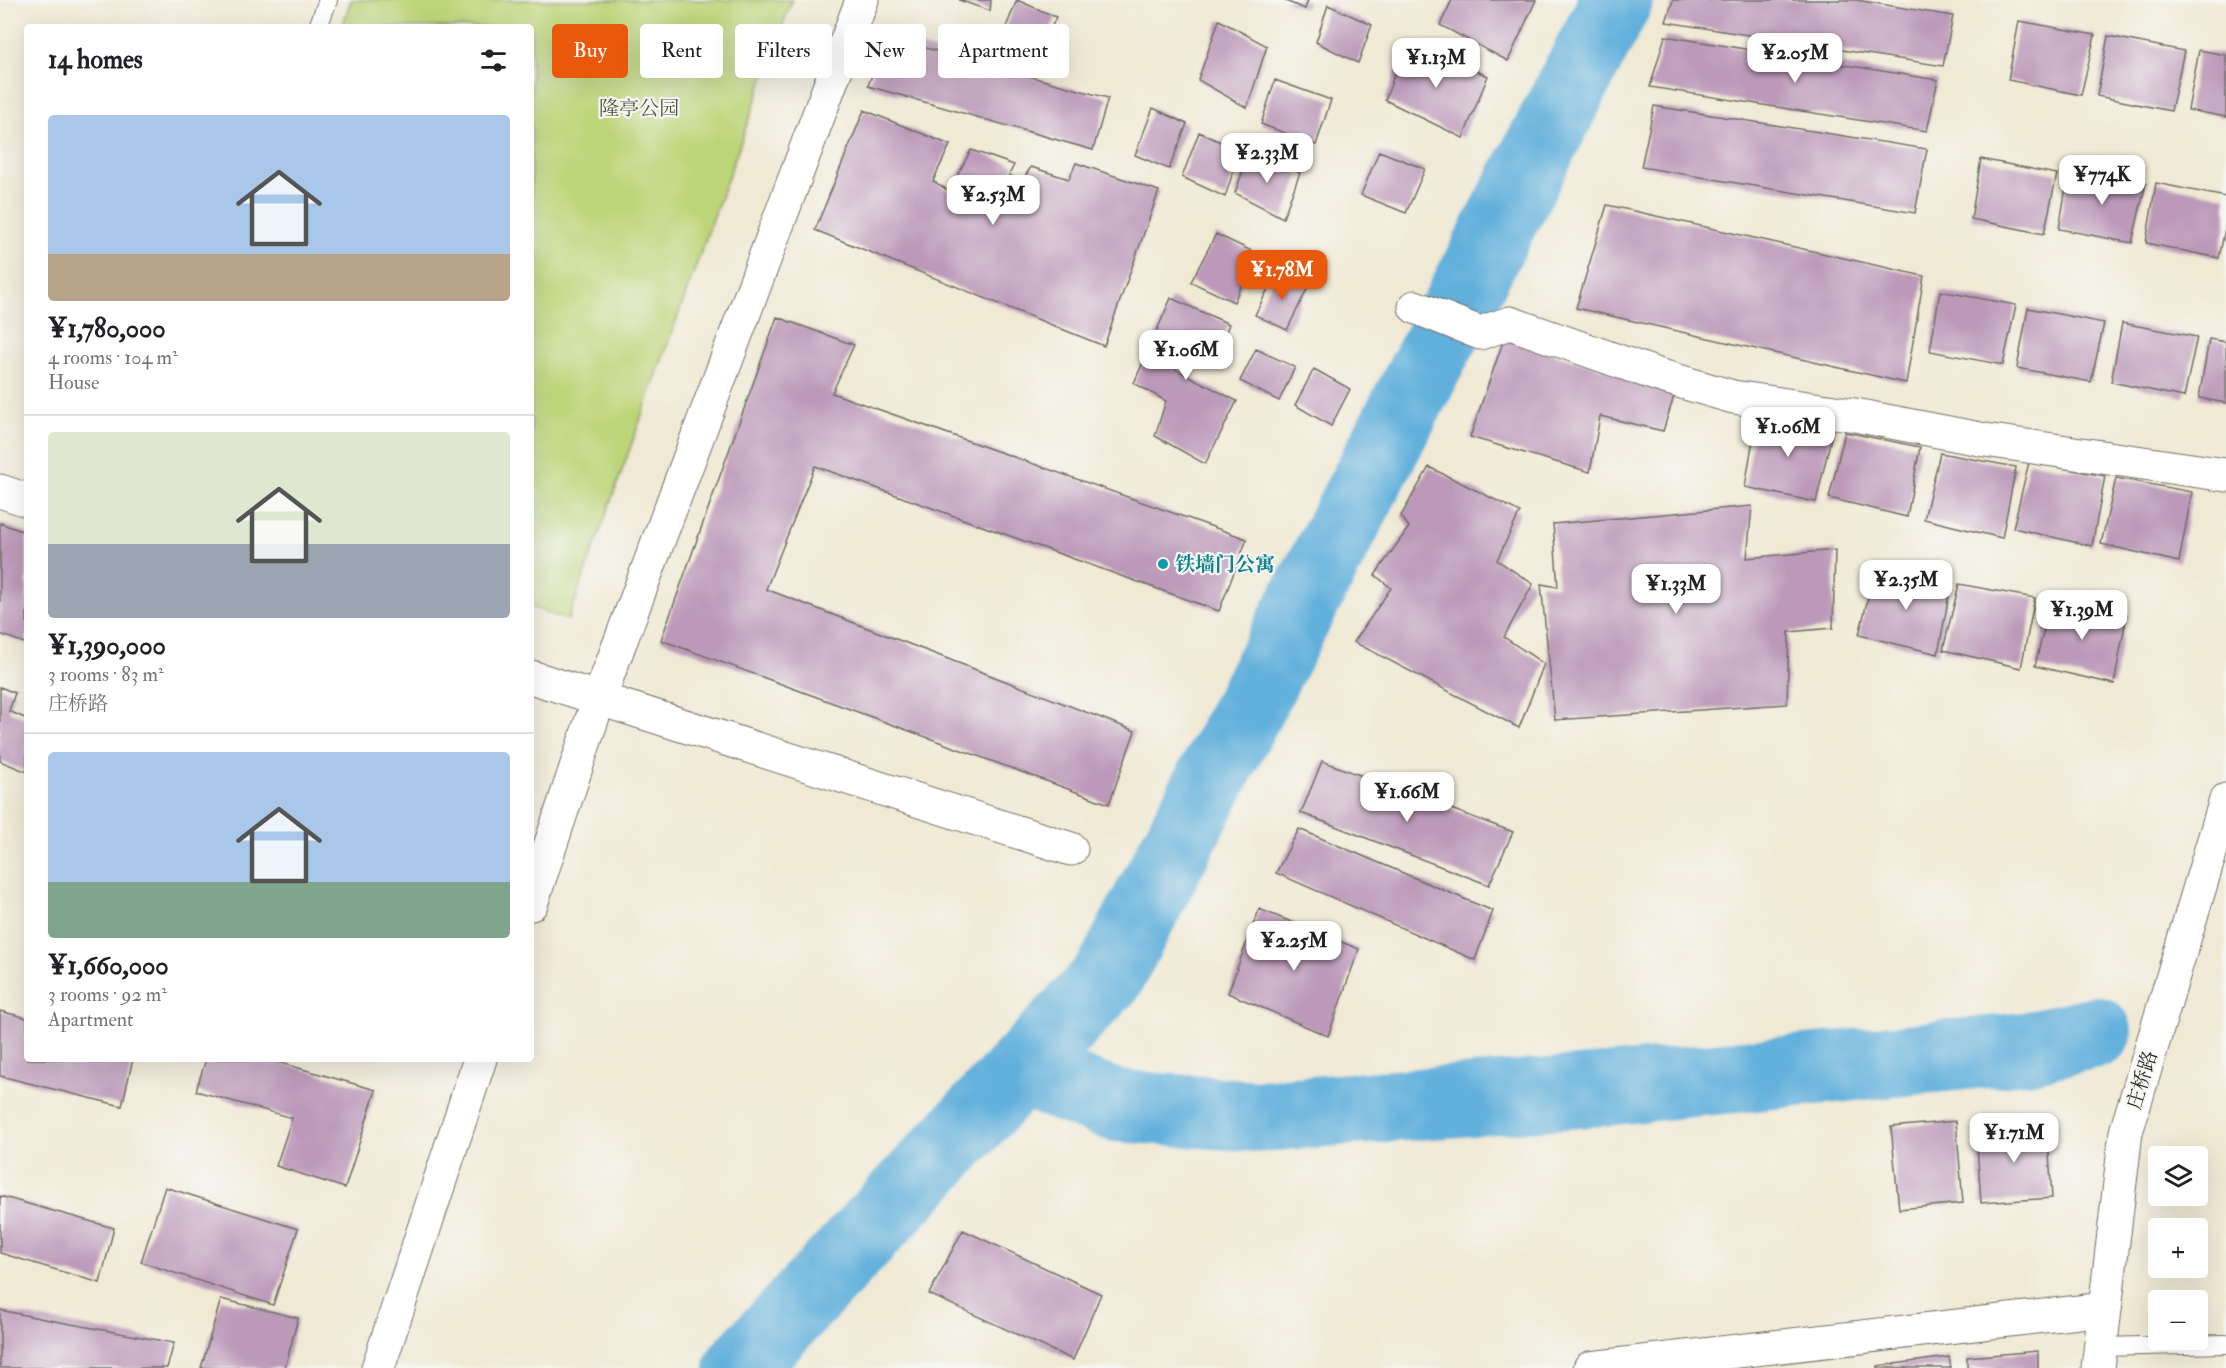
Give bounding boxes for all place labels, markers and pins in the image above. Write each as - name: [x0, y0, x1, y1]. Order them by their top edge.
- pin: ¥2.05M: [1746, 33, 1844, 84]
- pin: ¥1.13M: [1387, 38, 1485, 89]
- pin: ¥2.33M: [1218, 133, 1316, 184]
- pin: ¥774K: [2060, 155, 2144, 206]
- pin: ¥2.53M: [944, 175, 1042, 226]
- pin: ¥1.78M: [1233, 250, 1331, 301]
- pin: ¥1.06M: [1137, 330, 1235, 381]
- pin: ¥1.06M: [1739, 407, 1837, 458]
- place label: 铁墙门公寓: [1175, 552, 1275, 577]
- marker: 铁墙门公寓: [1156, 557, 1170, 571]
- pin: ¥2.35M: [1857, 560, 1955, 611]
- pin: ¥1.33M: [1627, 564, 1725, 615]
- pin: ¥1.39M: [2033, 590, 2131, 641]
- pin: ¥1.66M: [1358, 772, 1456, 823]
- pin: ¥2.25M: [1245, 921, 1343, 972]
- pin: ¥1.71M: [1965, 1113, 2063, 1164]

